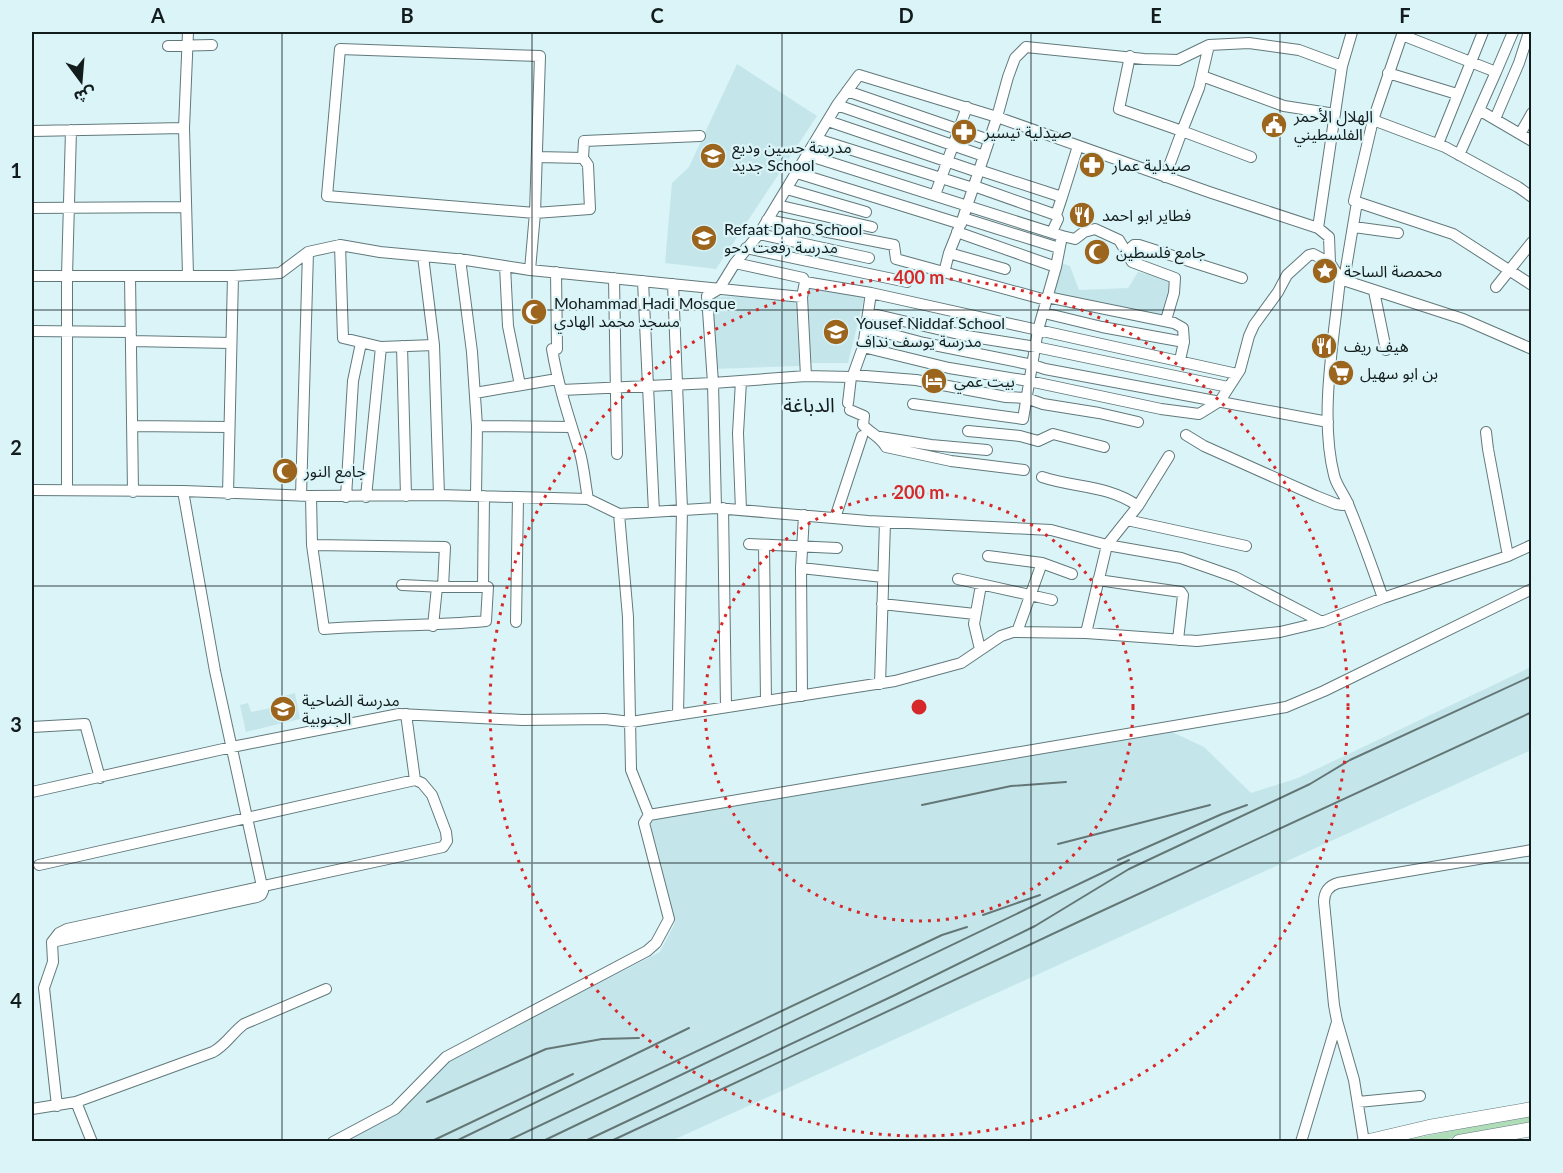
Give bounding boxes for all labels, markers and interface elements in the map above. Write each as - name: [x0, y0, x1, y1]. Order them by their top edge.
- text: A: [150, 3, 165, 27]
- text: B: [400, 3, 414, 27]
- text: C: [650, 3, 664, 27]
- text: D: [898, 3, 914, 27]
- text: E: [1150, 3, 1162, 27]
- text: F: [1399, 3, 1411, 27]
- north arrow: [51, 51, 111, 111]
- text: ش: [72, 83, 98, 108]
- place label: الهلال الأحمر الفلسطيني: [1293, 106, 1373, 147]
- public building icon: الهلال الأحمر الفلسطيني: [1259, 110, 1289, 140]
- pharmacy icon: صيدلية تيسير: [949, 117, 979, 147]
- place label: صيدلية تيسير: [983, 122, 1072, 142]
- place label: مدرسة حسين وديع جديد School: [732, 137, 852, 174]
- school or university icon: مدرسة حسين وديع جديد School: [698, 141, 728, 171]
- pharmacy icon: صيدلية عمار: [1077, 150, 1107, 180]
- place label: صيدلية عمار: [1111, 155, 1191, 175]
- text: 1: [10, 158, 22, 182]
- restaurant icon: فطاير ابو احمد: [1067, 200, 1097, 230]
- place label: فطاير ابو احمد: [1102, 205, 1191, 225]
- place label: Refaat Daho School مدرسة رفعت دحو: [724, 219, 862, 257]
- school or university icon: Refaat Daho School مدرسة رفعت دحو: [689, 223, 719, 253]
- mosque icon: جامع فلسطين: [1082, 237, 1112, 267]
- place label: جامع فلسطين: [1116, 242, 1206, 265]
- place icon: محمصة الساحة: [1310, 256, 1340, 286]
- place label: محمصة الساحة: [1344, 261, 1442, 280]
- text: 400 m: [894, 266, 944, 288]
- place label: Mohammad Hadi Mosque مسجد محمد الهادي: [554, 293, 736, 334]
- mosque icon: Mohammad Hadi Mosque مسجد محمد الهادي: [519, 297, 549, 327]
- place label: Yousef Niddaf School مدرسة يوسف نداف: [856, 313, 1005, 351]
- school or university icon: Yousef Niddaf School مدرسة يوسف نداف: [821, 317, 851, 347]
- restaurant icon: هيف ريف: [1309, 331, 1339, 361]
- place label: هيف ريف: [1344, 336, 1409, 356]
- supermarket icon: بن ابو سهيل: [1326, 358, 1356, 388]
- place label: بن ابو سهيل: [1360, 363, 1438, 383]
- hotel icon: بيت عمي: [919, 366, 949, 396]
- place label: بيت عمي: [954, 371, 1015, 394]
- district label: الدباغة: [783, 392, 835, 416]
- text: 2: [10, 435, 22, 459]
- mosque icon: جامع النور: [270, 456, 300, 486]
- place label: جامع النور: [303, 461, 366, 484]
- text: 200 m: [894, 481, 944, 503]
- place label: مدرسة الضاحية الجنوبية: [302, 690, 400, 728]
- school or university icon: مدرسة الضاحية الجنوبية: [268, 694, 298, 724]
- centre of rings: [909, 697, 929, 717]
- text: 3: [10, 712, 22, 736]
- text: 4: [10, 988, 22, 1012]

